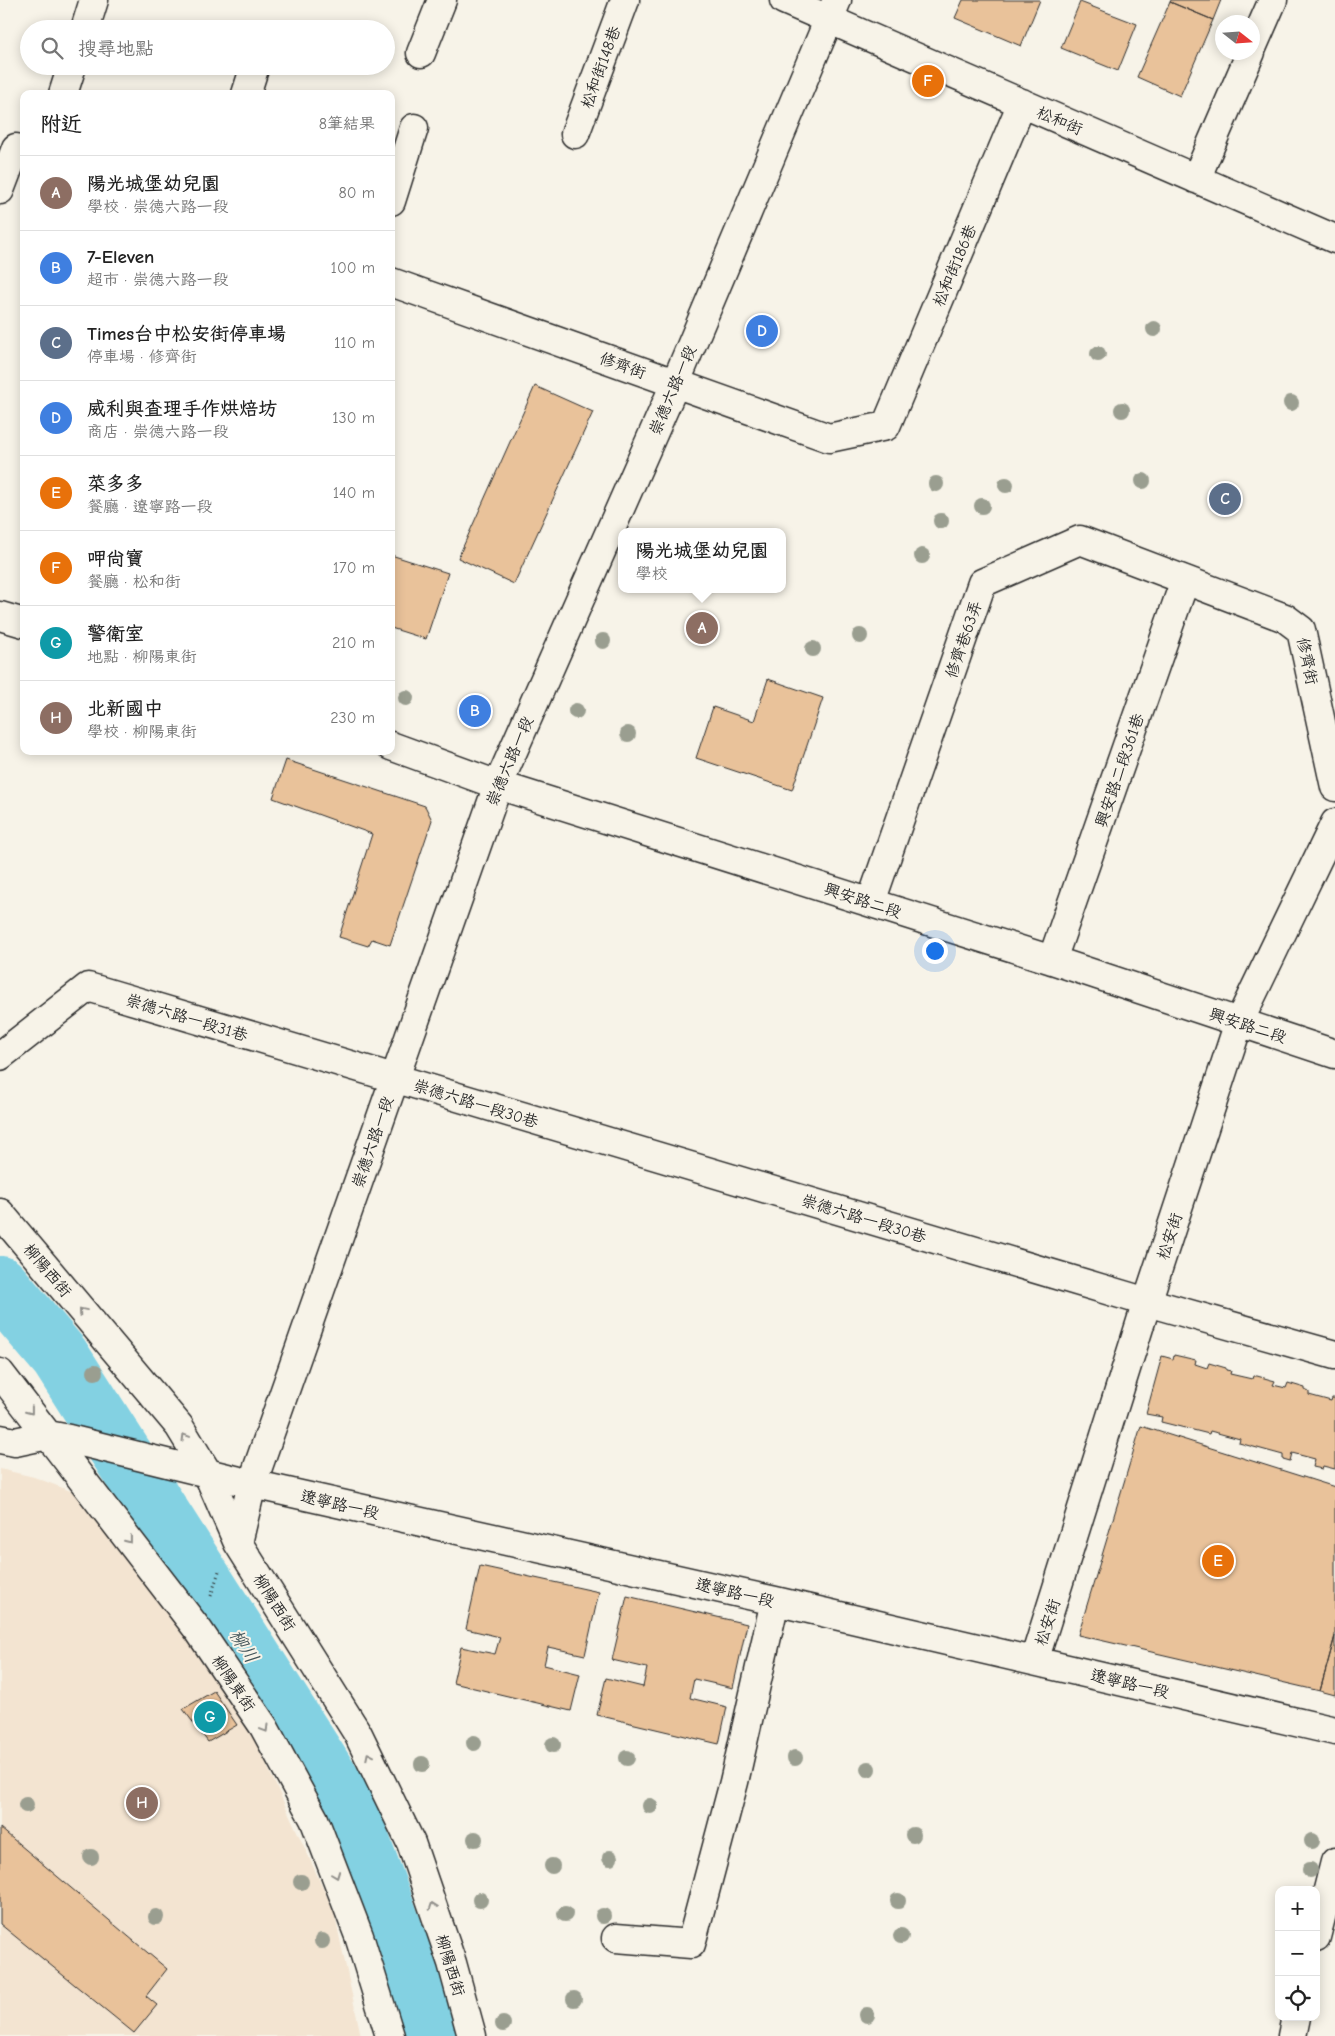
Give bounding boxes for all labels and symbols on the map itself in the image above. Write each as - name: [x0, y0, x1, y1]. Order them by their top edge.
- north arrow: [1215, 15, 1260, 60]
- street label: 松和街148巷: [578, 24, 624, 111]
- pin: F: [912, 62, 944, 100]
- street label: 松和街: [1034, 103, 1085, 139]
- street label: 松和街186巷: [930, 222, 980, 309]
- pin: D: [746, 312, 778, 350]
- street label: 崇德六路一段: [646, 343, 700, 438]
- street label: 修齊街: [597, 349, 648, 383]
- pin: C: [1209, 480, 1241, 518]
- street label: 修齊巷63弄: [942, 598, 986, 680]
- pin: A: [686, 609, 718, 647]
- street label: 修齊街: [1293, 636, 1321, 687]
- pin: B: [459, 692, 491, 730]
- street label: 興安路二段361巷: [1092, 711, 1148, 830]
- street label: 崇德六路一段: [483, 714, 537, 809]
- street label: 興安路二段: [822, 880, 904, 922]
- your location: [922, 938, 948, 964]
- street label: 崇德六路一段31巷: [124, 991, 250, 1045]
- street label: 興安路二段: [1207, 1005, 1289, 1047]
- street label: 崇德六路一段30巷: [411, 1076, 540, 1132]
- street label: 崇德六路一段: [349, 1094, 397, 1191]
- street label: 崇德六路一段30巷: [799, 1191, 928, 1247]
- street label: 松安街: [1154, 1211, 1186, 1262]
- street label: 柳陽西街: [20, 1240, 75, 1301]
- one-way arrow: [80, 1308, 88, 1317]
- one-way arrow: [24, 1406, 33, 1415]
- one-way arrow: [182, 1433, 192, 1442]
- street label: 遼寧路一段: [299, 1487, 381, 1523]
- one-way arrow: [124, 1534, 132, 1543]
- pin: E: [1202, 1542, 1234, 1580]
- street label: 柳陽西街: [250, 1571, 299, 1634]
- street label: 遼寧路一段: [694, 1575, 776, 1611]
- street label: 松安街: [1032, 1597, 1064, 1648]
- water label: 柳川: [225, 1625, 263, 1668]
- street label: 柳陽東街: [208, 1652, 259, 1715]
- street label: 遼寧路一段: [1089, 1666, 1171, 1702]
- pin: G: [194, 1698, 226, 1736]
- one-way arrow: [258, 1724, 268, 1733]
- one-way arrow: [365, 1753, 375, 1762]
- pin: H: [126, 1784, 158, 1822]
- one-way arrow: [330, 1870, 340, 1879]
- one-way arrow: [428, 1902, 438, 1910]
- street label: 柳陽西街: [432, 1932, 468, 1999]

